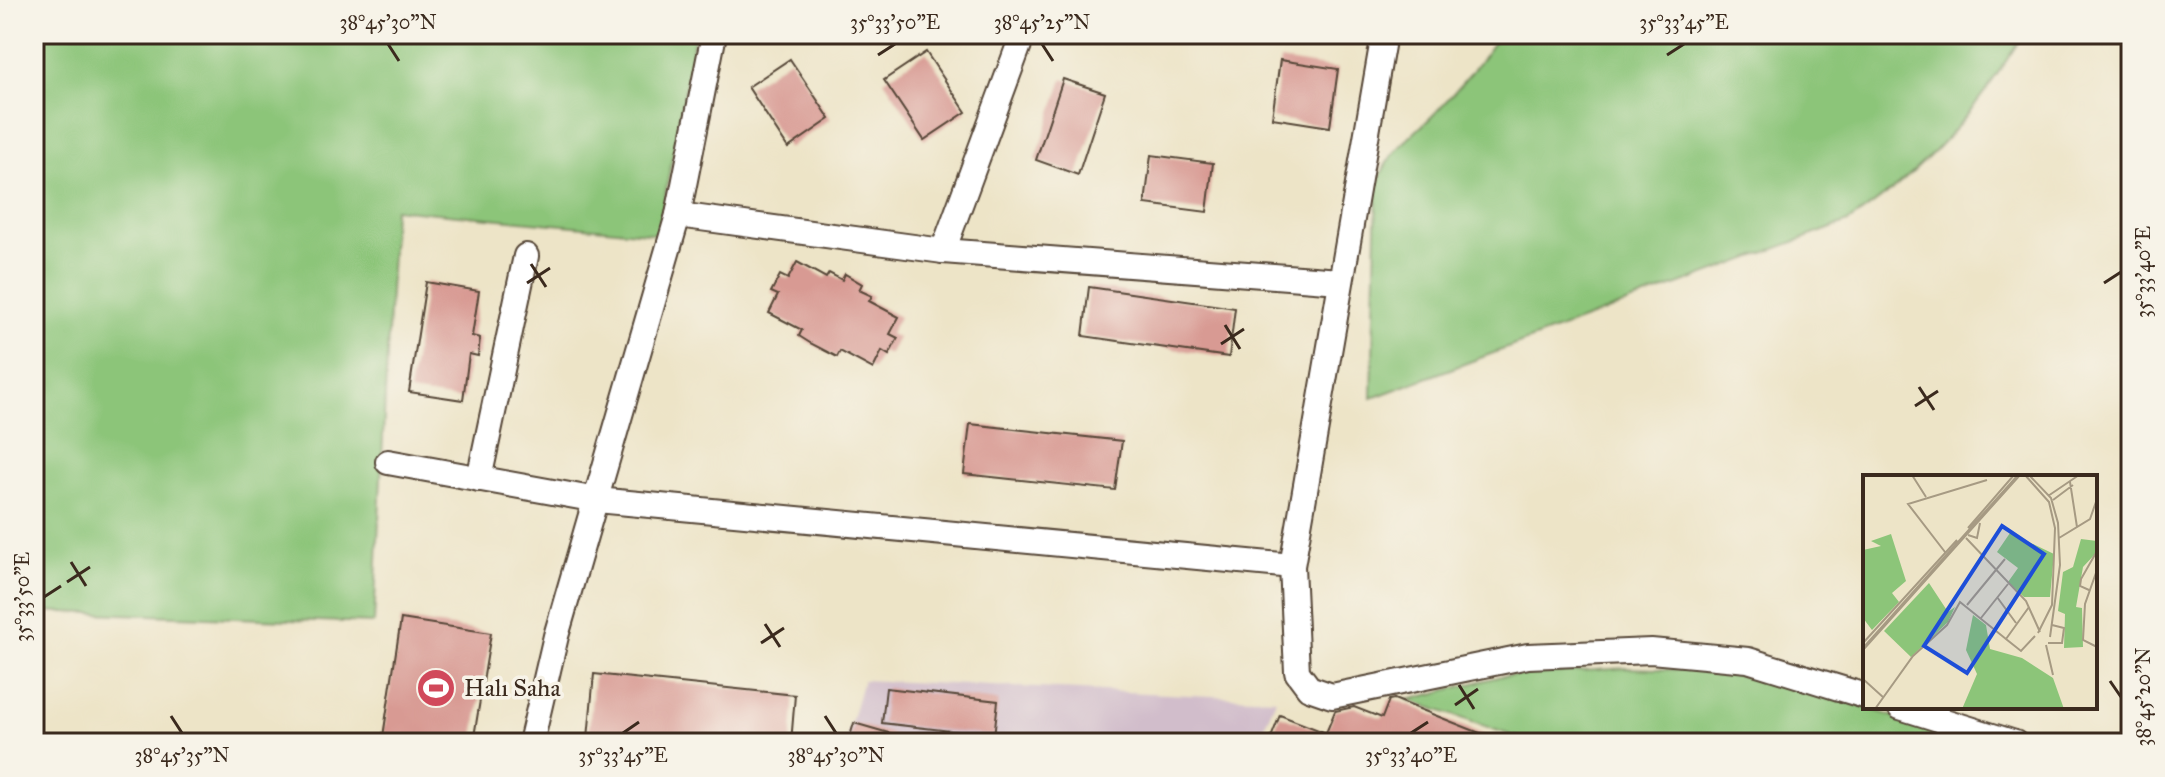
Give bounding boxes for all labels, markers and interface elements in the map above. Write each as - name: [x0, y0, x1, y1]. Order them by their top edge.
- text: 38°45'30"N: [339, 10, 437, 34]
- text: 35°33'50"E: [850, 10, 940, 34]
- text: 38°45'25"N: [994, 10, 1090, 34]
- text: 35°33'45"E: [1639, 10, 1729, 34]
- text: 35°33'40"E: [2131, 226, 2155, 318]
- inset map: [1863, 475, 2097, 709]
- text: 35°33'50"E: [10, 552, 34, 642]
- text: 38°45'20"N: [2131, 647, 2155, 747]
- sports icon: Halı Saha: [415, 667, 457, 709]
- place label: Halı Saha: [464, 673, 561, 703]
- text: 38°45'35"N: [135, 743, 229, 767]
- text: 35°33'45"E: [578, 743, 668, 767]
- text: 38°45'30"N: [787, 743, 885, 767]
- text: 35°33'40"E: [1365, 743, 1457, 767]

